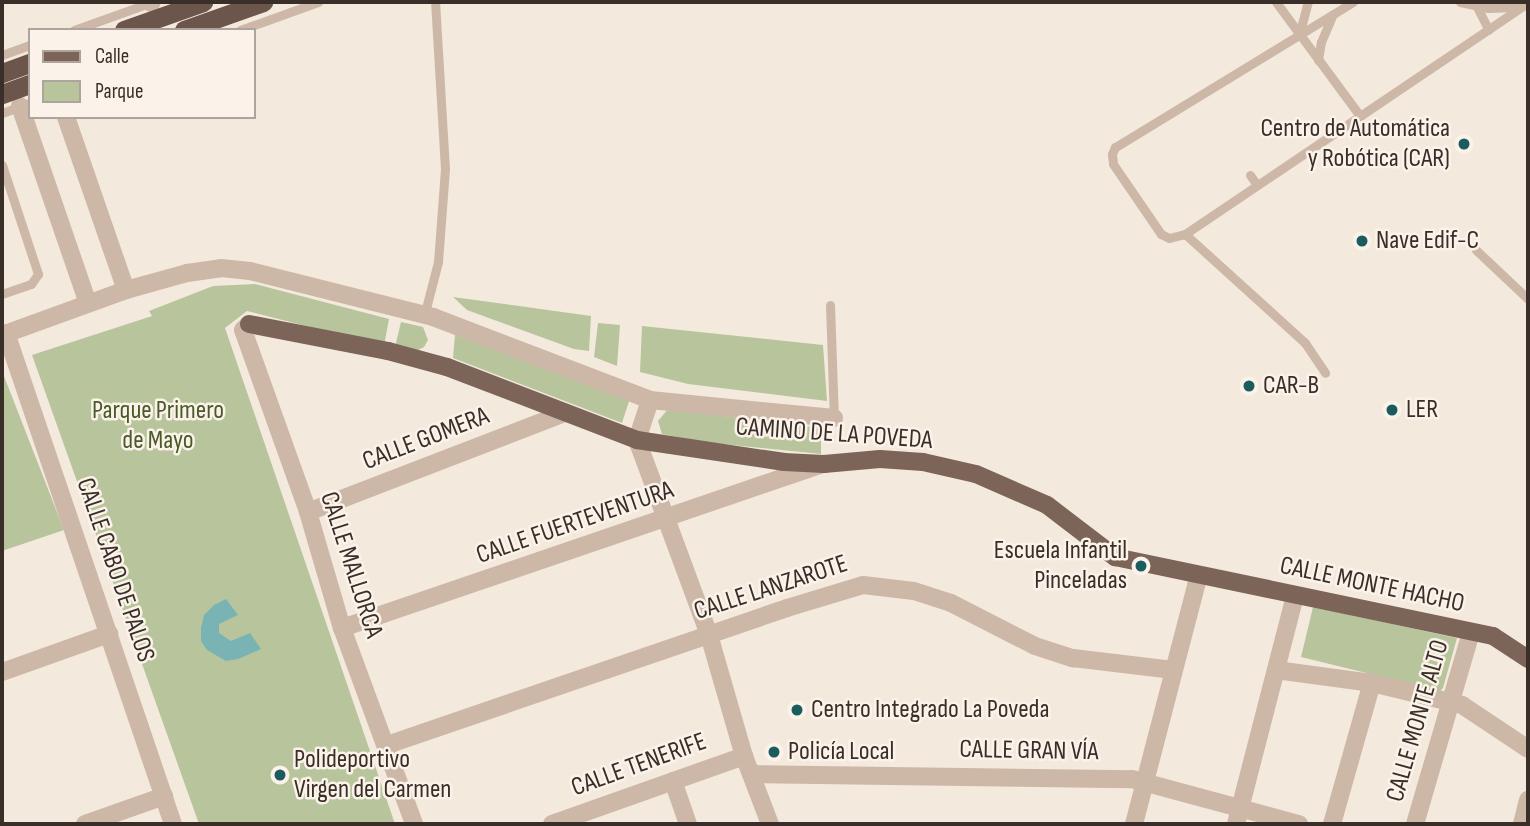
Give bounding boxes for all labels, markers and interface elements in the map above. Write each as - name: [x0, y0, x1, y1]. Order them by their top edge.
- legend: [28, 28, 256, 119]
- text: Calle: [95, 44, 129, 69]
- text: Parque: [95, 79, 143, 104]
- place label: Centro de Automática y Robótica (CAR): [1260, 113, 1450, 174]
- marker: Centro de Automática y Robótica (CAR): [1456, 136, 1472, 152]
- place label: Nave Edif-C: [1376, 225, 1479, 257]
- marker: Nave Edif-C: [1354, 233, 1370, 249]
- place label: CAR-B: [1263, 370, 1319, 402]
- marker: CAR-B: [1241, 378, 1257, 394]
- place label: LER: [1406, 394, 1438, 426]
- park label: Parque Primero de Mayo: [92, 395, 224, 457]
- street label: CALLE GOMERA: [358, 401, 494, 477]
- marker: LER: [1384, 402, 1400, 418]
- street label: CAMINO DE LA POVEDA: [735, 412, 933, 456]
- street label: CALLE CABO DE PALOS: [69, 474, 161, 666]
- street label: CALLE FUERTEVENTURA: [472, 475, 678, 571]
- street label: CALLE MALLORCA: [313, 488, 389, 642]
- place label: Escuela Infantil Pinceladas: [994, 535, 1127, 596]
- street label: CALLE LANZAROTE: [690, 549, 852, 627]
- street label: CALLE MONTE HACHO: [1277, 550, 1467, 620]
- marker: Escuela Infantil Pinceladas: [1133, 558, 1149, 574]
- street label: CALLE MONTE ALTO: [1380, 637, 1456, 805]
- place label: Centro Integrado La Poveda: [811, 694, 1049, 726]
- marker: Centro Integrado La Poveda: [789, 702, 805, 718]
- street label: CALLE TENERIFE: [567, 726, 711, 804]
- street label: CALLE GRAN VÍA: [959, 734, 1099, 768]
- place label: Policía Local: [788, 736, 894, 768]
- place label: Polideportivo Virgen del Carmen: [294, 744, 451, 806]
- marker: Policía Local: [766, 744, 782, 760]
- marker: Polideportivo Virgen del Carmen: [272, 767, 288, 783]

